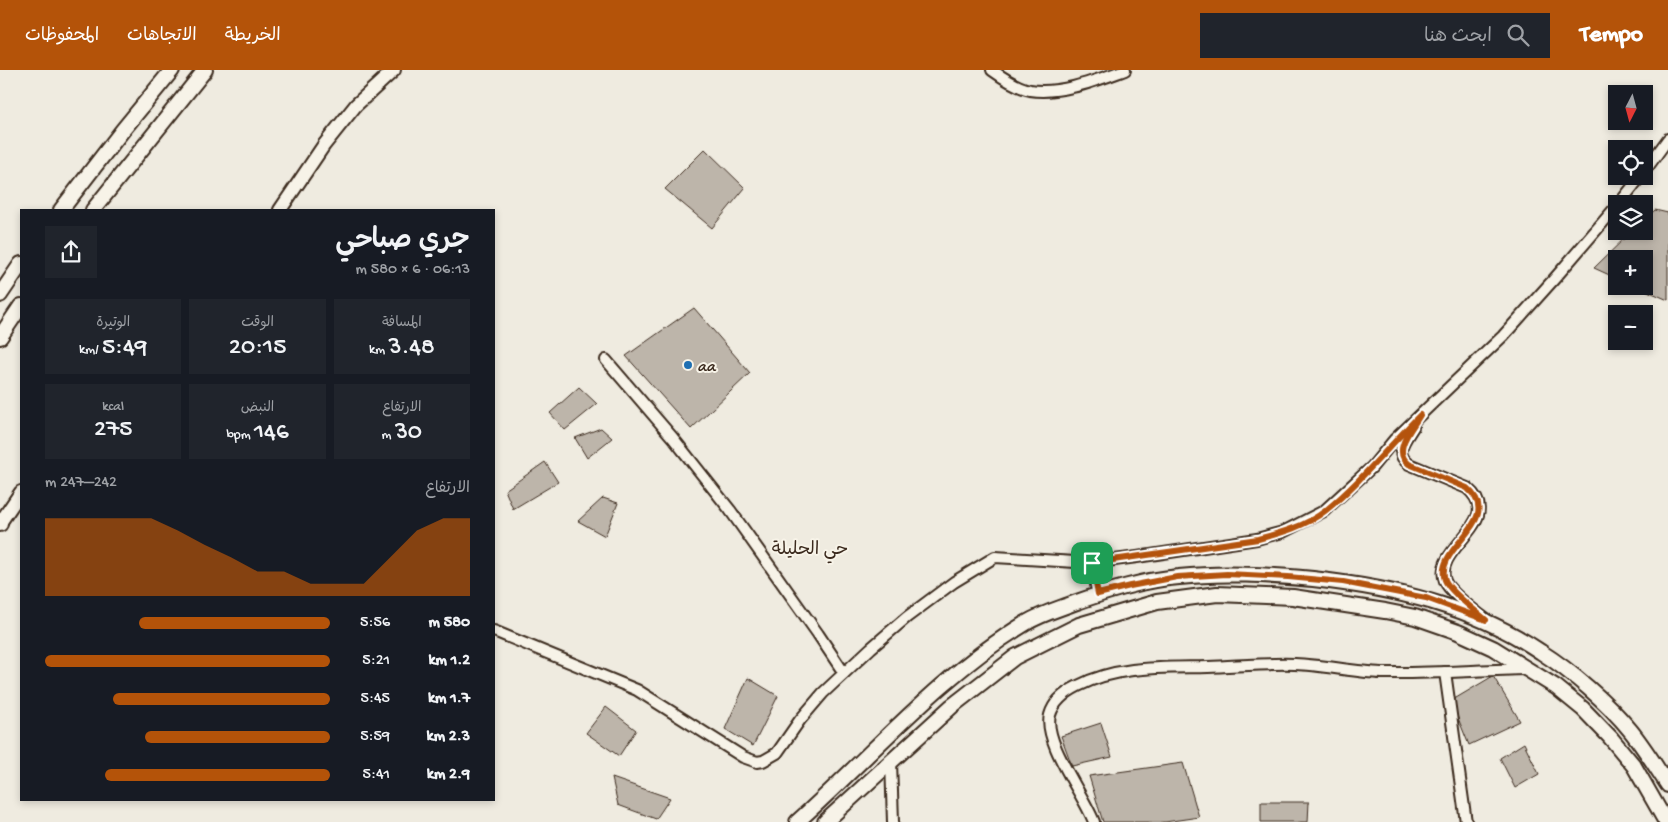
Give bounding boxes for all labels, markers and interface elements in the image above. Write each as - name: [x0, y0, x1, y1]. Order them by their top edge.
- search box: [1200, 13, 1550, 58]
- icon: search: [1504, 21, 1532, 49]
- text: Tempo: [1580, 21, 1643, 50]
- text: المحفوظات: [25, 26, 99, 47]
- text: الاتجاهات: [127, 26, 197, 47]
- text: الخريطة: [225, 26, 281, 47]
- text: ابحث هنا: [1424, 26, 1492, 49]
- north arrow: [1608, 85, 1652, 130]
- map controls: [1608, 85, 1653, 350]
- button: locate: [1608, 140, 1653, 185]
- button: layers: [1608, 195, 1653, 240]
- text: جري صباحي: [335, 225, 470, 258]
- button: share: [45, 226, 97, 278]
- button: +: [1608, 250, 1653, 295]
- text: 06:13 · 6 × 580 m: [356, 261, 470, 280]
- button: −: [1608, 305, 1653, 350]
- text: الوتيرة: [96, 315, 130, 332]
- text: الوقت: [241, 315, 274, 332]
- text: المسافة: [382, 315, 422, 332]
- text: 5:49: [102, 334, 147, 363]
- text: 20:15: [229, 334, 286, 363]
- text: 3.48: [388, 334, 435, 363]
- text: /km: [79, 342, 102, 359]
- text: km: [369, 342, 388, 359]
- marker: aa: [682, 359, 694, 371]
- place label: aa: [698, 359, 717, 378]
- text: kcal: [102, 399, 124, 416]
- text: النبض: [241, 400, 274, 417]
- text: الارتفاع: [382, 400, 421, 417]
- text: 275: [94, 416, 132, 445]
- text: 146: [254, 419, 289, 448]
- text: 30: [395, 419, 422, 448]
- text: bpm: [226, 427, 254, 444]
- text: m: [382, 427, 395, 444]
- text: 242–247 m: [45, 474, 117, 493]
- text: الارتفاع: [425, 480, 470, 499]
- district label: حي الحليلة: [772, 540, 848, 564]
- pin: [1071, 542, 1113, 584]
- icon: arrive: [1078, 549, 1106, 577]
- text: 5:56: [360, 614, 390, 633]
- text: 580 m: [429, 614, 470, 633]
- text: 5:21: [362, 652, 390, 671]
- text: 1.2 km: [428, 652, 470, 671]
- text: 5:45: [361, 690, 390, 709]
- text: 1.7 km: [428, 690, 470, 709]
- text: 5:59: [360, 728, 390, 747]
- text: 2.3 km: [427, 728, 470, 747]
- text: 5:41: [363, 766, 390, 785]
- text: 2.9 km: [427, 766, 470, 785]

